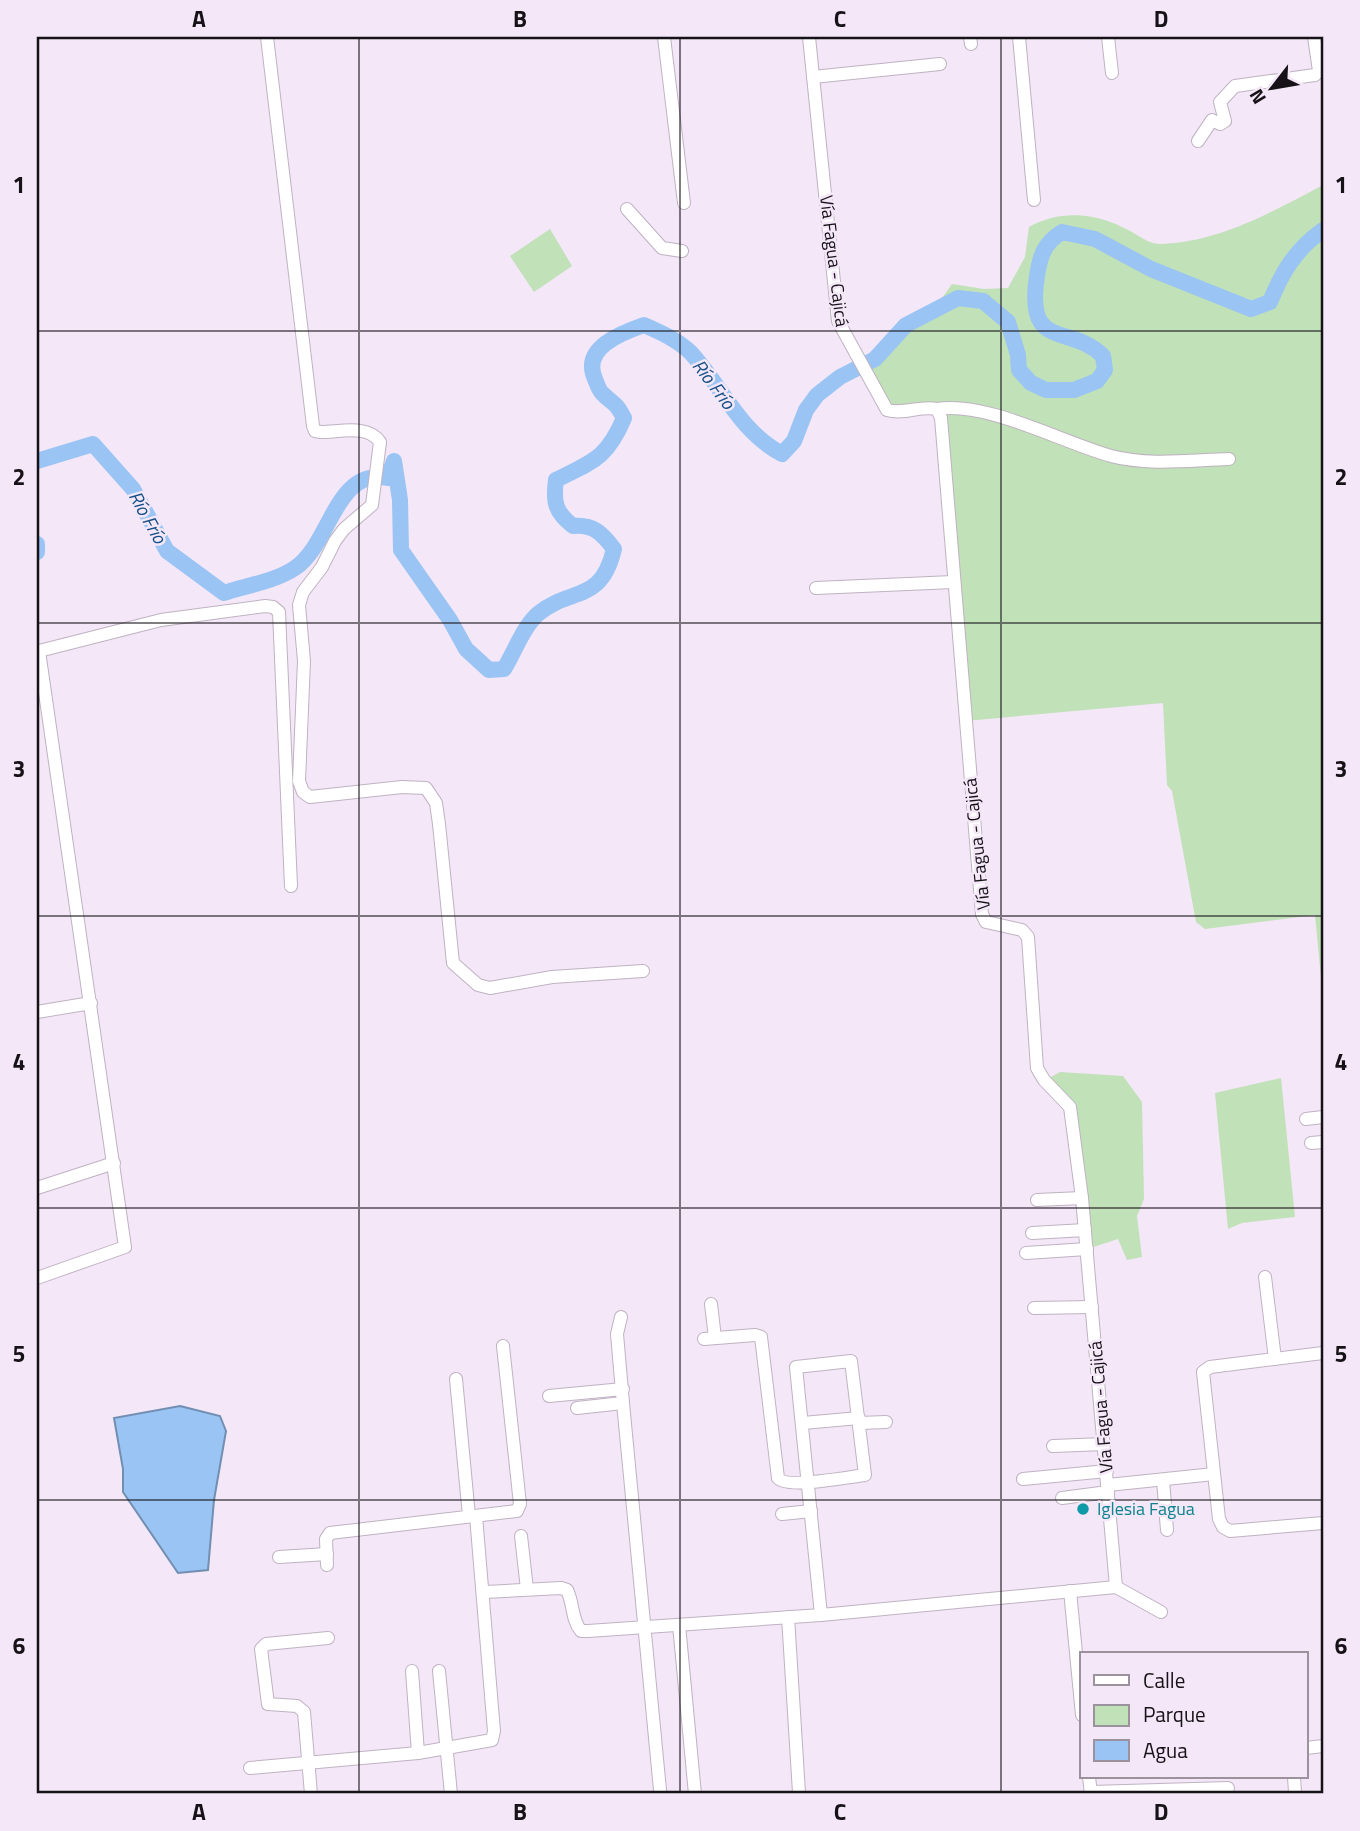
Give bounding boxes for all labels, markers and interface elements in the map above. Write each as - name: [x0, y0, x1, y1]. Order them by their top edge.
- text: A: [192, 1, 206, 36]
- text: B: [513, 1, 527, 36]
- text: C: [834, 1, 846, 36]
- text: D: [1154, 1, 1168, 36]
- north arrow: [1238, 52, 1308, 122]
- text: N: [1241, 84, 1273, 110]
- text: 1: [13, 167, 25, 202]
- text: 1: [1335, 167, 1347, 202]
- street label: Vía Fagua - Cajicá: [813, 194, 856, 328]
- water label: Río Frío: [686, 352, 743, 415]
- text: 2: [13, 459, 25, 494]
- text: 2: [1335, 459, 1347, 494]
- water label: Río Frío: [122, 485, 175, 549]
- text: 3: [13, 751, 25, 786]
- text: 3: [1335, 751, 1347, 786]
- street label: Vía Fagua - Cajicá: [956, 777, 997, 911]
- text: 4: [13, 1044, 25, 1079]
- text: 4: [1335, 1044, 1347, 1079]
- text: 5: [13, 1336, 25, 1371]
- text: 5: [1335, 1336, 1347, 1371]
- street label: Vía Fagua - Cajicá: [1081, 1340, 1120, 1474]
- place label: Iglesia Fagua: [1097, 1495, 1195, 1522]
- marker: Iglesia Fagua: [1075, 1501, 1091, 1517]
- text: 6: [13, 1628, 26, 1663]
- text: 6: [1335, 1628, 1348, 1663]
- legend: [1080, 1652, 1308, 1778]
- text: Calle: [1143, 1664, 1185, 1696]
- text: Parque: [1143, 1698, 1206, 1730]
- text: Agua: [1143, 1734, 1188, 1766]
- text: A: [192, 1794, 206, 1829]
- text: B: [513, 1794, 527, 1829]
- text: C: [834, 1794, 846, 1829]
- text: D: [1154, 1794, 1168, 1829]

